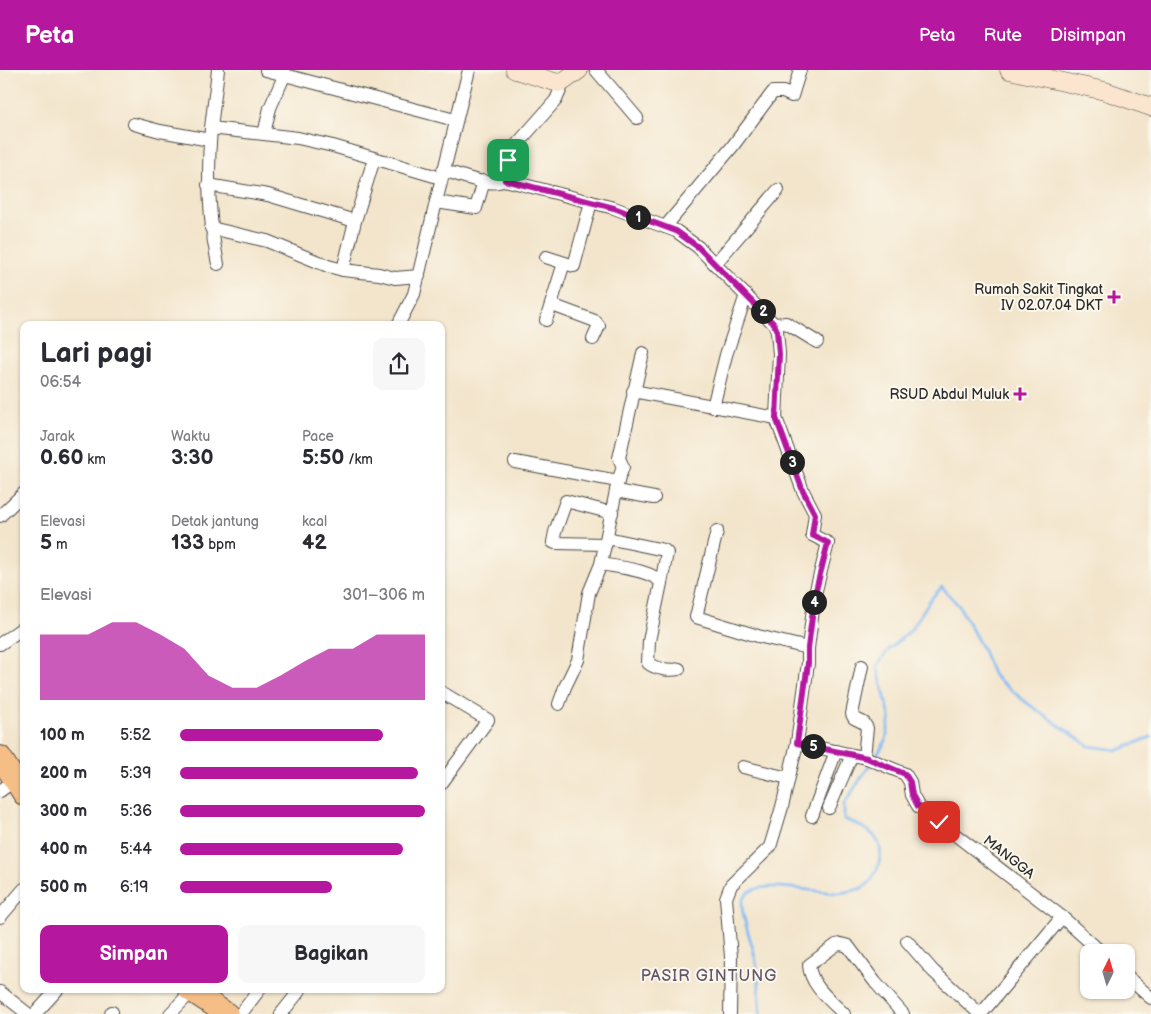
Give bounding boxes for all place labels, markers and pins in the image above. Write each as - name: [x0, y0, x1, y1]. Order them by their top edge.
- pin: [487, 139, 529, 181]
- pin: 1: [626, 204, 650, 230]
- place label: Rumah Sakit Tingkat IV 02.07.04 DKT: [974, 281, 1104, 314]
- marker: Rumah Sakit Tingkat IV 02.07.04 DKT: [1107, 290, 1121, 304]
- pin: 2: [750, 298, 776, 324]
- place label: RSUD Abdul Muluk: [890, 386, 1009, 403]
- marker: RSUD Abdul Muluk: [1013, 387, 1027, 401]
- pin: 3: [780, 450, 804, 474]
- pin: 4: [802, 590, 826, 614]
- pin: 5: [800, 734, 826, 758]
- pin: [918, 801, 960, 843]

